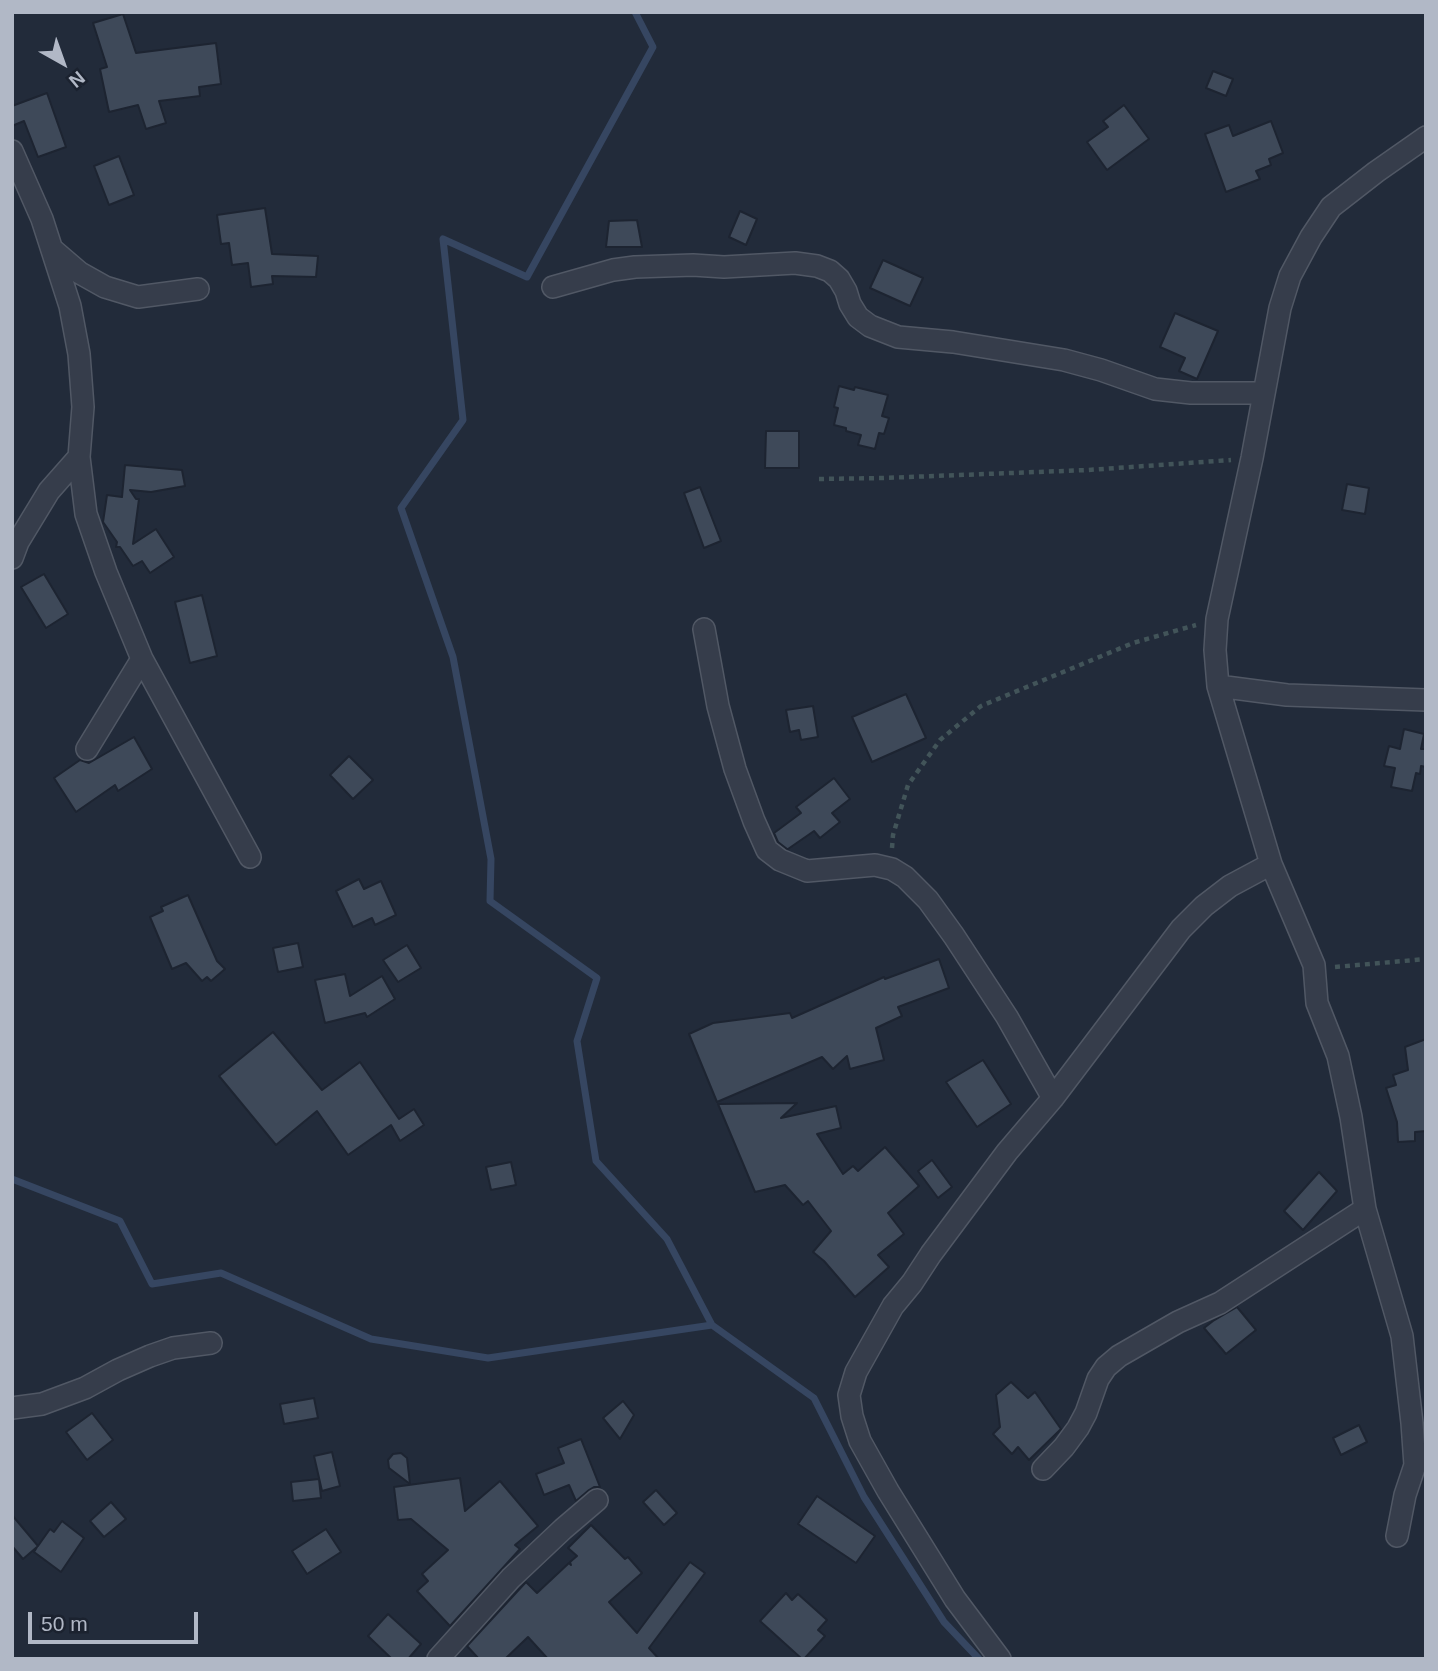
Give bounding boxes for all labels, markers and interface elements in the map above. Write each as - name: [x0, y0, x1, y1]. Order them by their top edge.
- north arrow: [28, 28, 98, 98]
- text: N: [65, 67, 89, 92]
- scale bar: [32, 1598, 201, 1642]
- text: 50 m: [41, 1612, 88, 1635]

